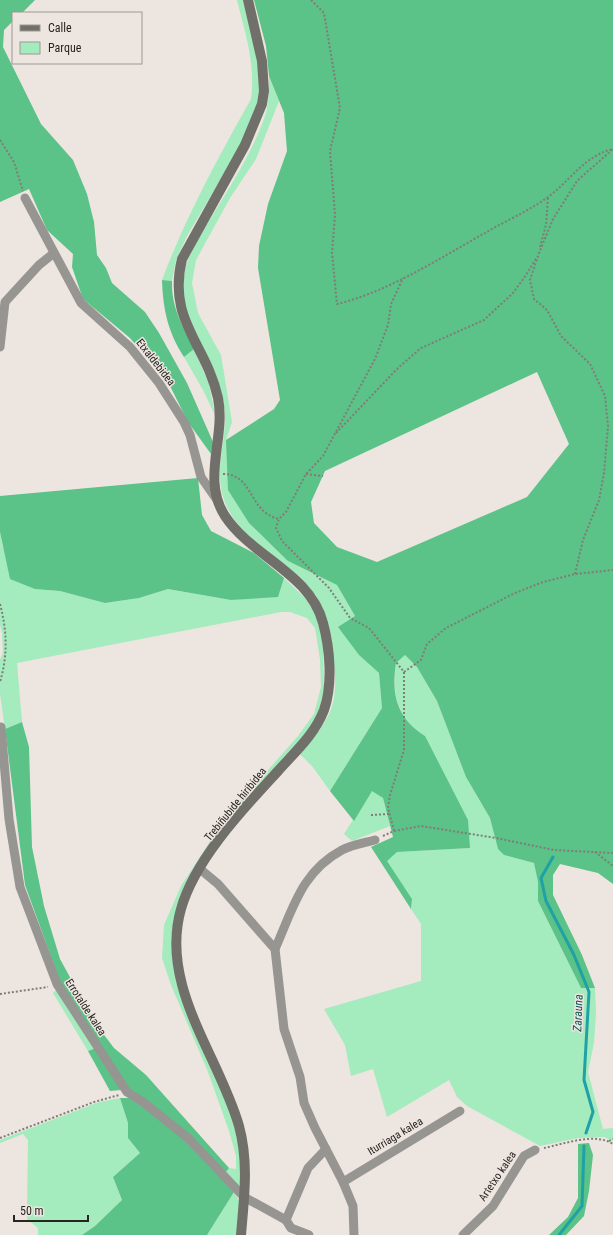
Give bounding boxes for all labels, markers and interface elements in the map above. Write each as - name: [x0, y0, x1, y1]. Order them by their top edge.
- legend: [12, 12, 142, 64]
- text: Calle: [48, 21, 72, 35]
- text: Parque: [48, 41, 82, 55]
- street label: Etxaldebidea: [133, 336, 178, 388]
- street label: Trebiñubide hiribidea: [202, 765, 269, 844]
- street label: Errotalde kalea: [62, 976, 109, 1038]
- water label: Zarauna: [570, 994, 586, 1033]
- street label: Iturriaga kalea: [365, 1115, 425, 1158]
- street label: Artetxo kalea: [476, 1149, 519, 1204]
- scale bar: [14, 1197, 88, 1223]
- text: 50 m: [20, 1204, 44, 1218]

